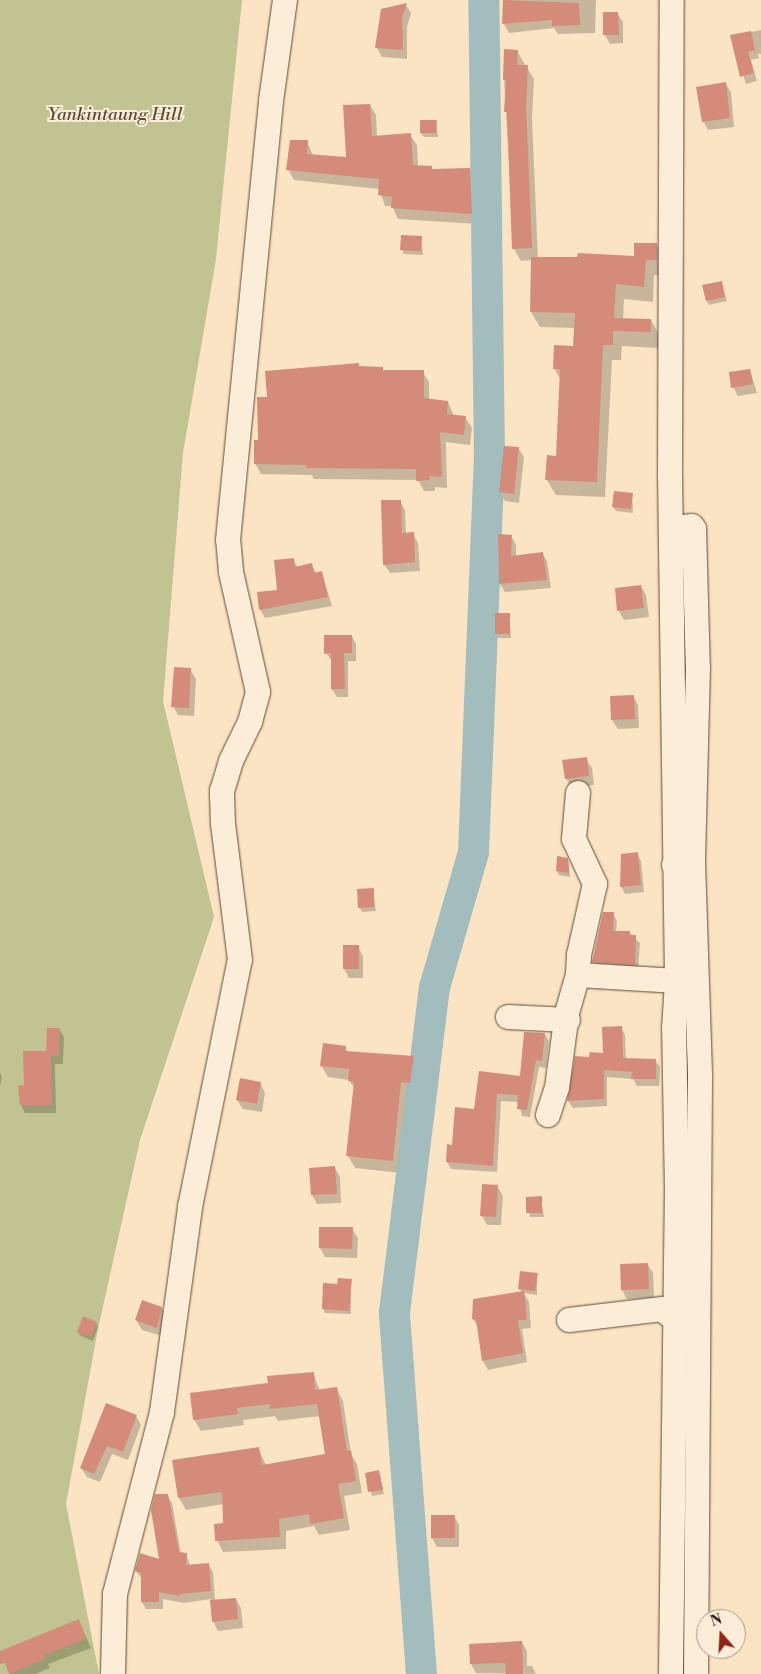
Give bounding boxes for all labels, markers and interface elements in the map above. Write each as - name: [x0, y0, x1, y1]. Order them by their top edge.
- park label: Yankintaung Hill: [47, 104, 183, 126]
- north arrow: [696, 1609, 746, 1659]
- text: N: [708, 1610, 725, 1631]

